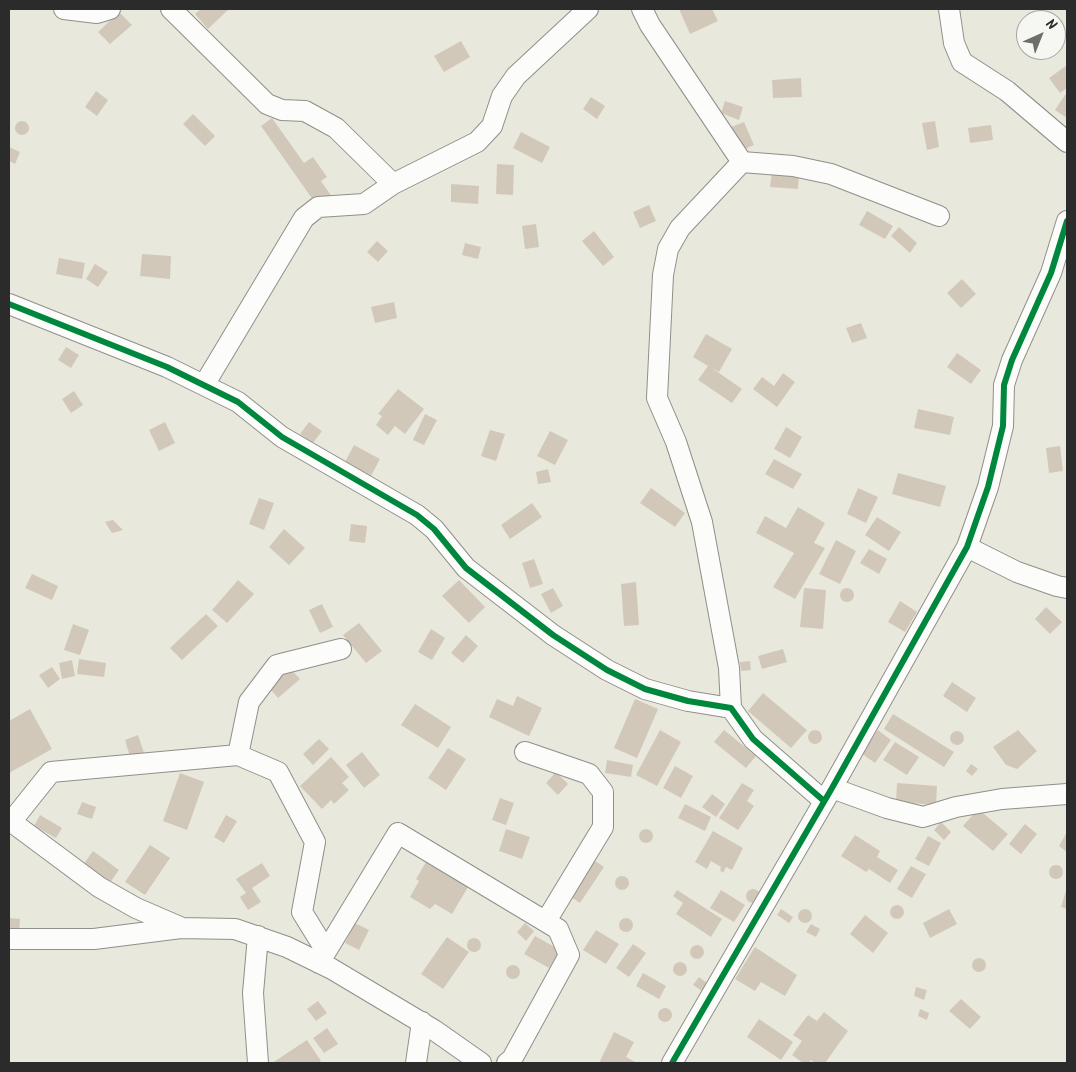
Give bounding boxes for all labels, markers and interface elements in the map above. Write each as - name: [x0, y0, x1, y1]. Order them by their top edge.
- north arrow: [1016, 10, 1066, 60]
- text: N: [1040, 14, 1062, 36]

